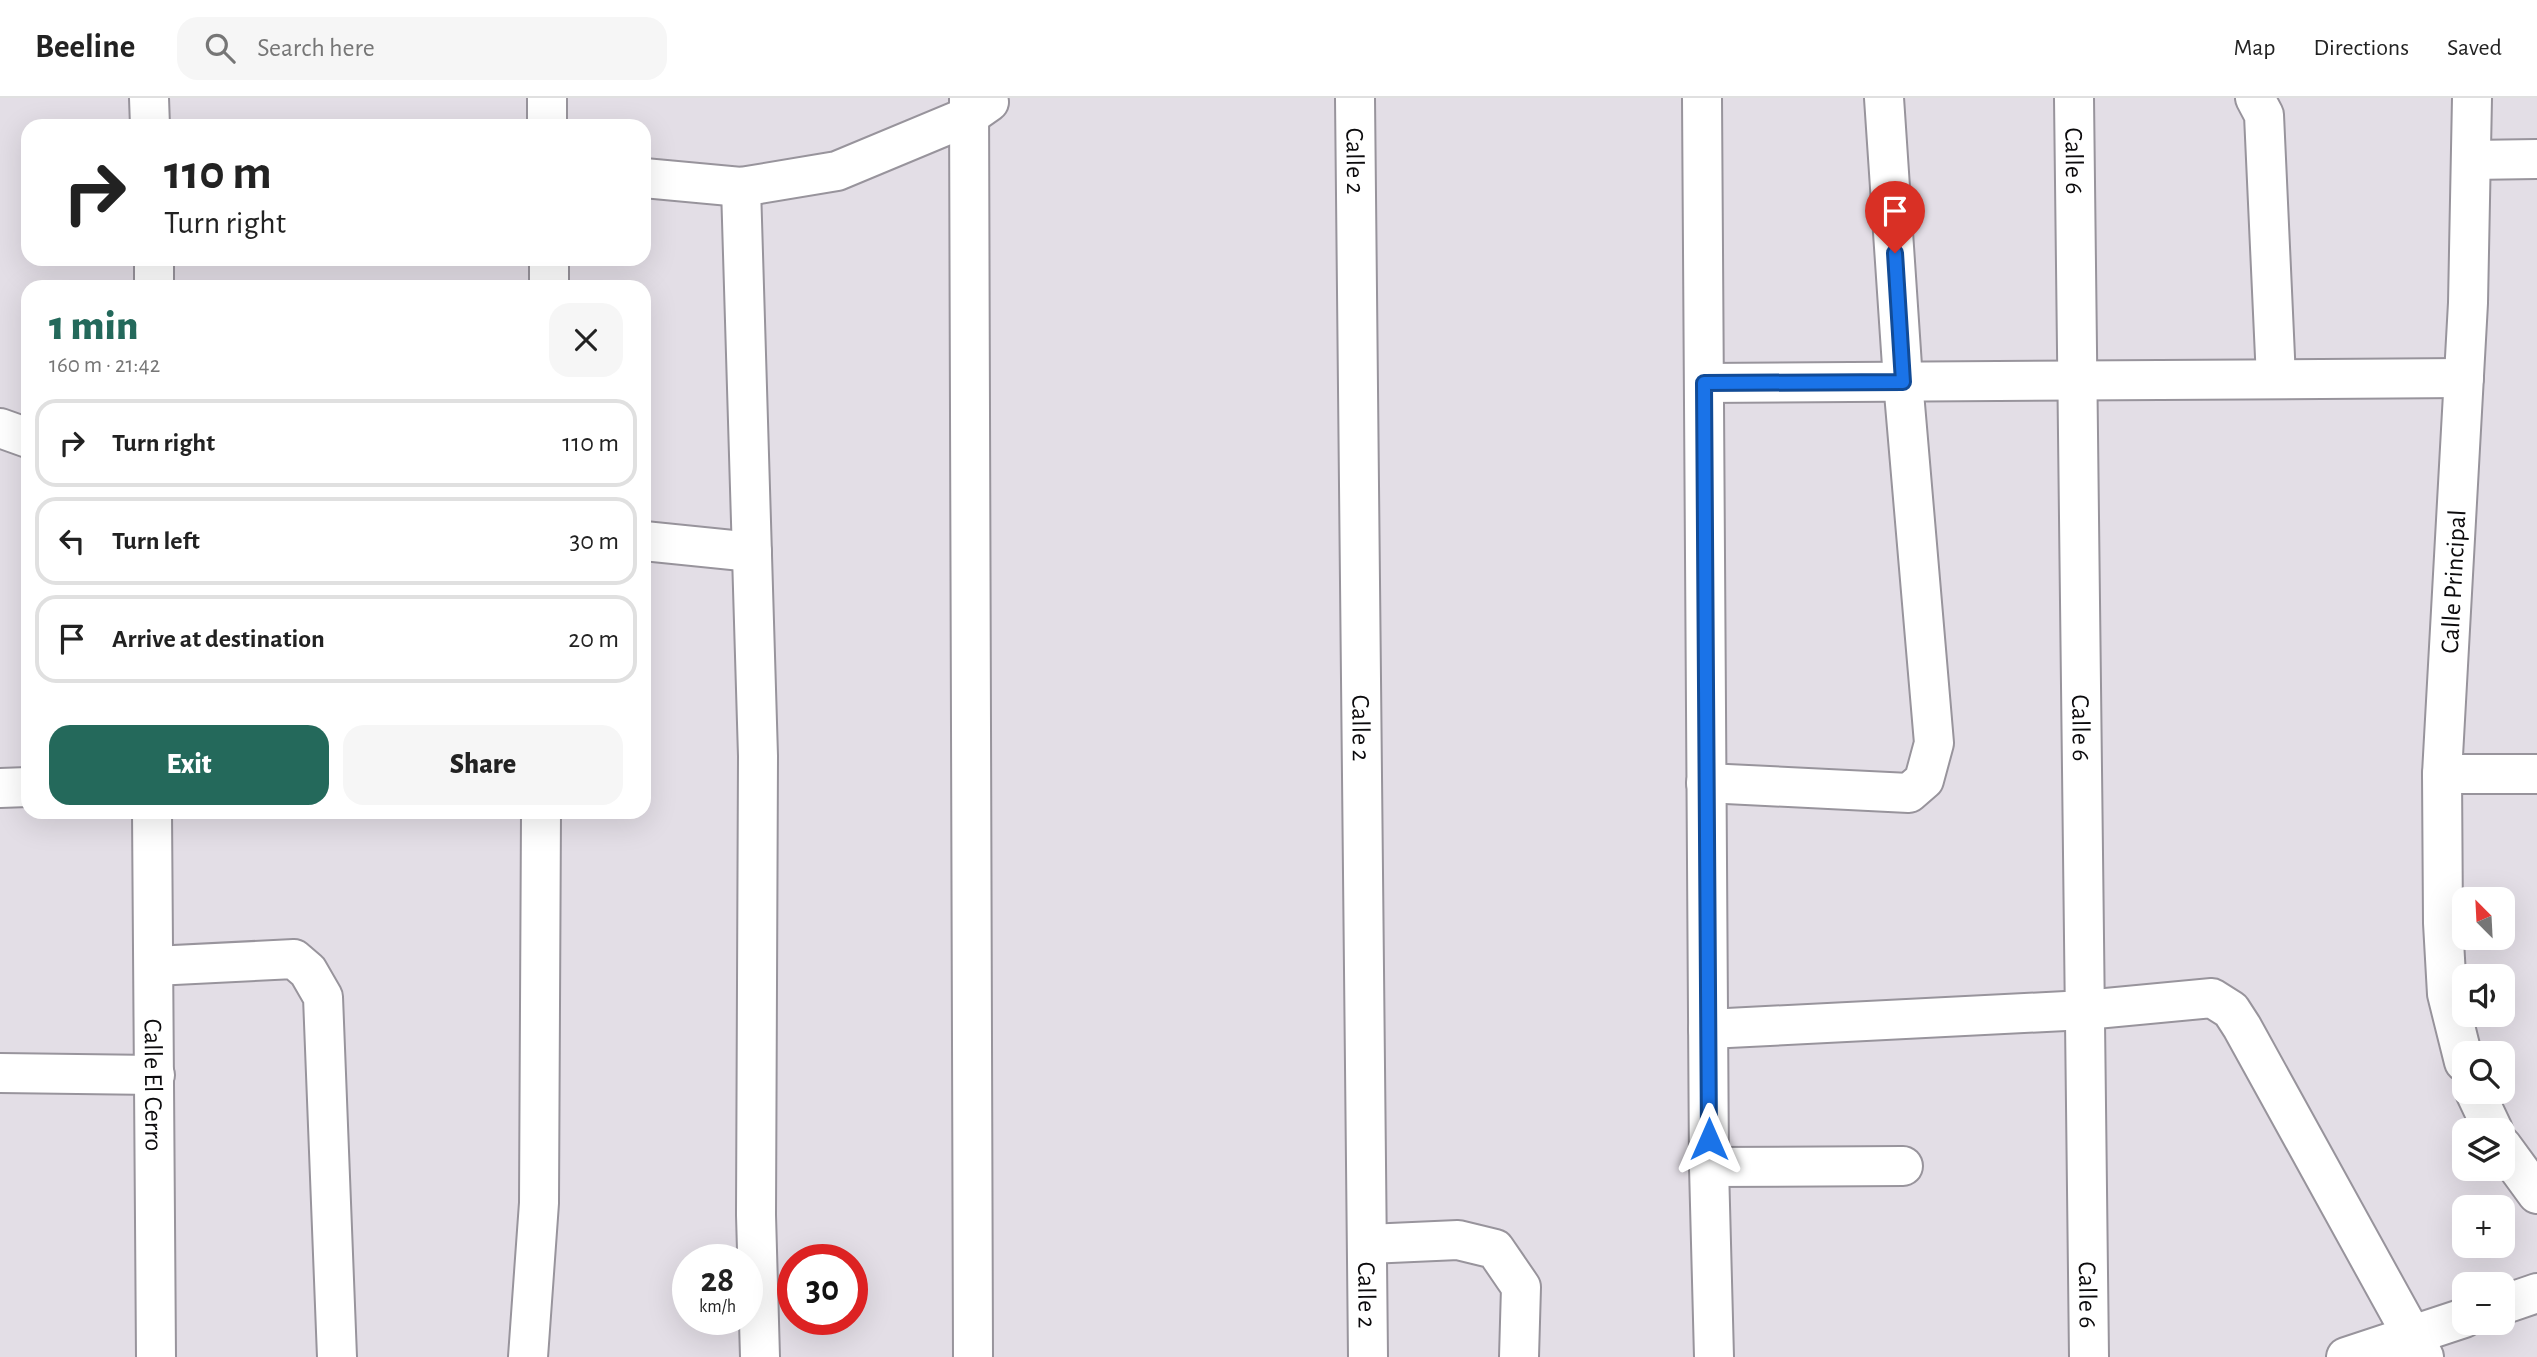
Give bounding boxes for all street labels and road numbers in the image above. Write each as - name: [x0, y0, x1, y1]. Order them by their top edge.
- street label: Calle 6: [2060, 127, 2087, 195]
- street label: Calle 2: [1341, 128, 1368, 195]
- street label: Calle Principal: [2437, 509, 2471, 654]
- street label: Calle 6: [2067, 694, 2094, 762]
- street label: Calle 2: [1347, 695, 1374, 762]
- street label: Calle El Cerro: [140, 1019, 166, 1151]
- street label: Calle 6: [2074, 1261, 2101, 1329]
- street label: Calle 2: [1353, 1262, 1380, 1329]

